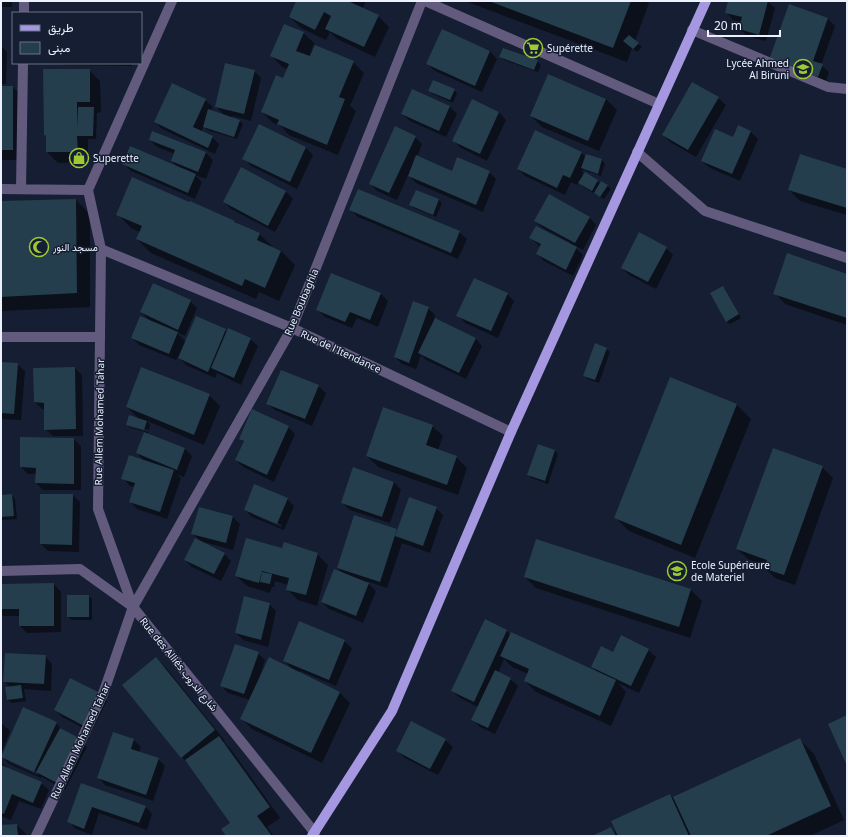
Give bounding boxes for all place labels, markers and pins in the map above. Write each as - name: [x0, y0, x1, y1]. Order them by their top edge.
- supermarket icon: Supérette: [522, 37, 544, 59]
- place label: Supérette: [547, 41, 593, 55]
- place label: Lycée Ahmed Al Biruni: [726, 56, 789, 82]
- school or university icon: Lycée Ahmed Al Biruni: [792, 58, 814, 80]
- shop icon: Superette: [68, 147, 90, 169]
- place label: Superette: [93, 151, 139, 165]
- mosque icon: مسجد النور: [28, 236, 50, 258]
- place label: مسجد النور: [52, 240, 98, 254]
- place label: Ecole Supérieure de Materiel: [691, 558, 770, 584]
- school or university icon: Ecole Supérieure de Materiel: [666, 560, 688, 582]

